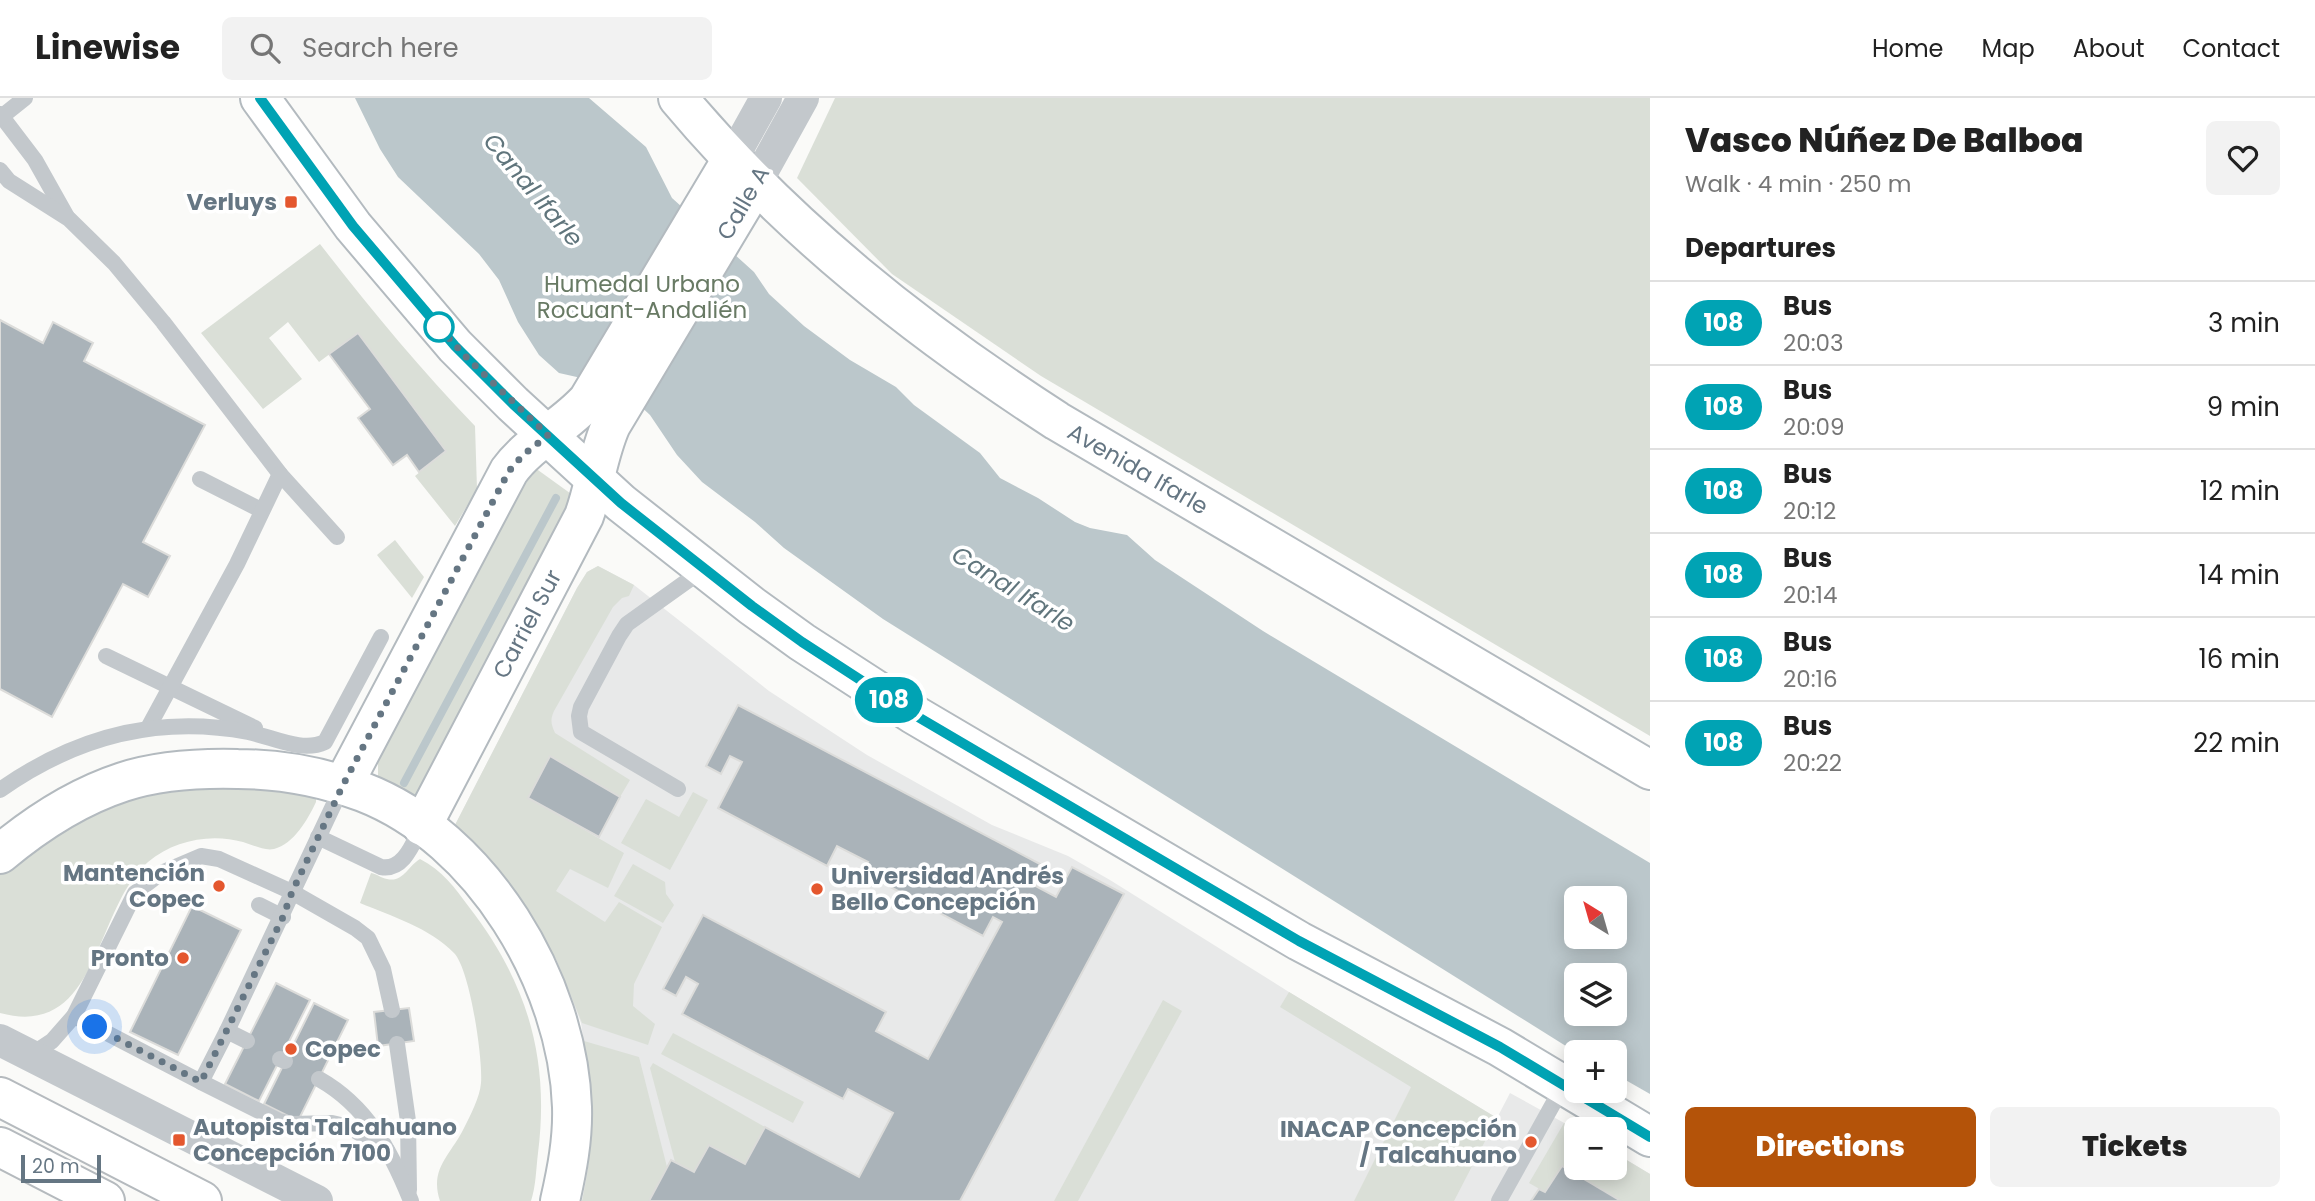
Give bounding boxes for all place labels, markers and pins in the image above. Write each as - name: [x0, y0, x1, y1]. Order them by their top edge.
- place label: Verluys: [187, 186, 277, 218]
- marker: Verluys: [283, 194, 299, 210]
- unlabelled marker: [424, 312, 454, 342]
- place label: Mantención Copec: [63, 857, 205, 915]
- place label: Universidad Andrés Bello Concepción: [831, 860, 1064, 918]
- marker: Mantención Copec: [211, 878, 227, 894]
- marker: Universidad Andrés Bello Concepción: [809, 881, 825, 897]
- place label: Pronto: [91, 942, 169, 974]
- marker: Pronto: [175, 950, 191, 966]
- place label: Copec: [305, 1033, 381, 1065]
- marker: Copec: [283, 1041, 299, 1057]
- place label: Autopista Talcahuano Concepción 7100: [193, 1111, 457, 1169]
- place label: INACAP Concepción / Talcahuano: [1280, 1113, 1517, 1171]
- marker: Autopista Talcahuano Concepción 7100: [171, 1132, 187, 1148]
- marker: INACAP Concepción / Talcahuano: [1523, 1134, 1539, 1150]

